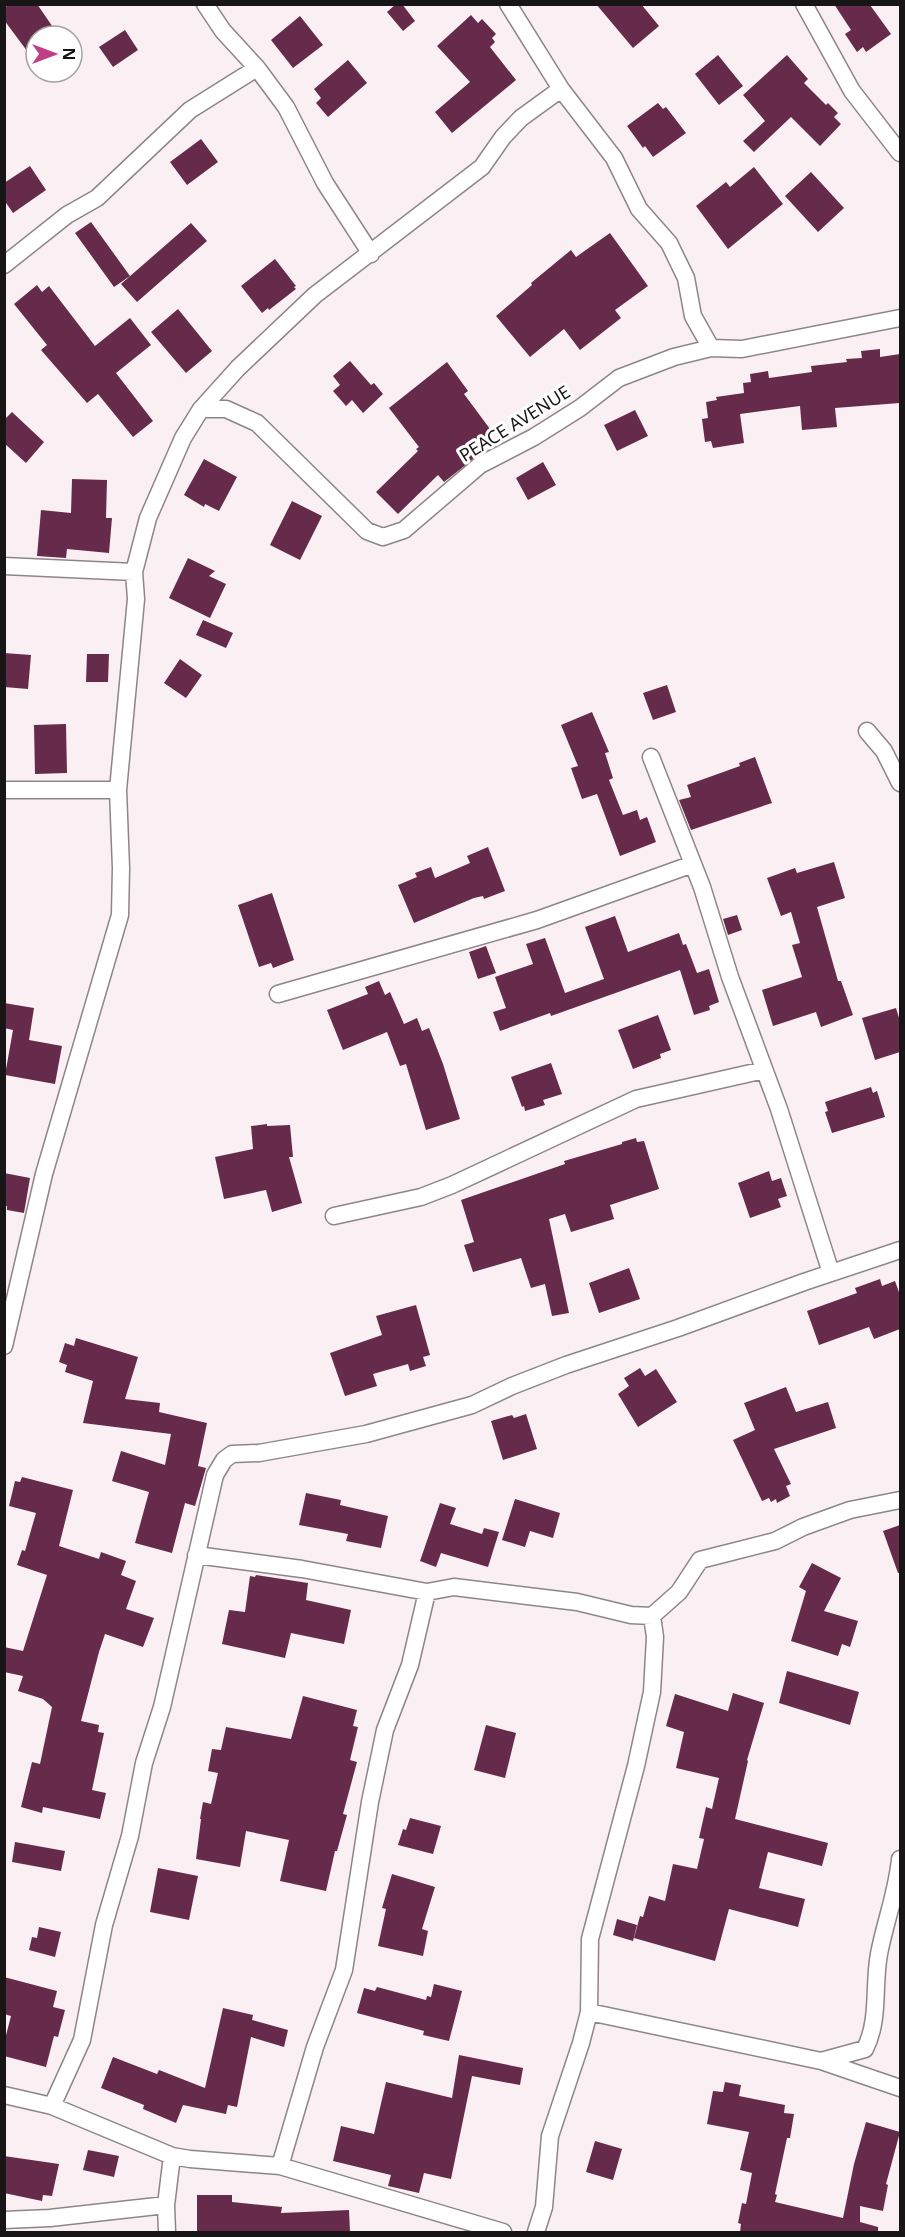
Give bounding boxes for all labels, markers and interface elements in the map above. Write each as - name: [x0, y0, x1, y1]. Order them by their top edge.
- north arrow: [24, 24, 84, 84]
- text: N: [58, 47, 80, 61]
- street label: PEACE AVENUE: [454, 379, 574, 467]

